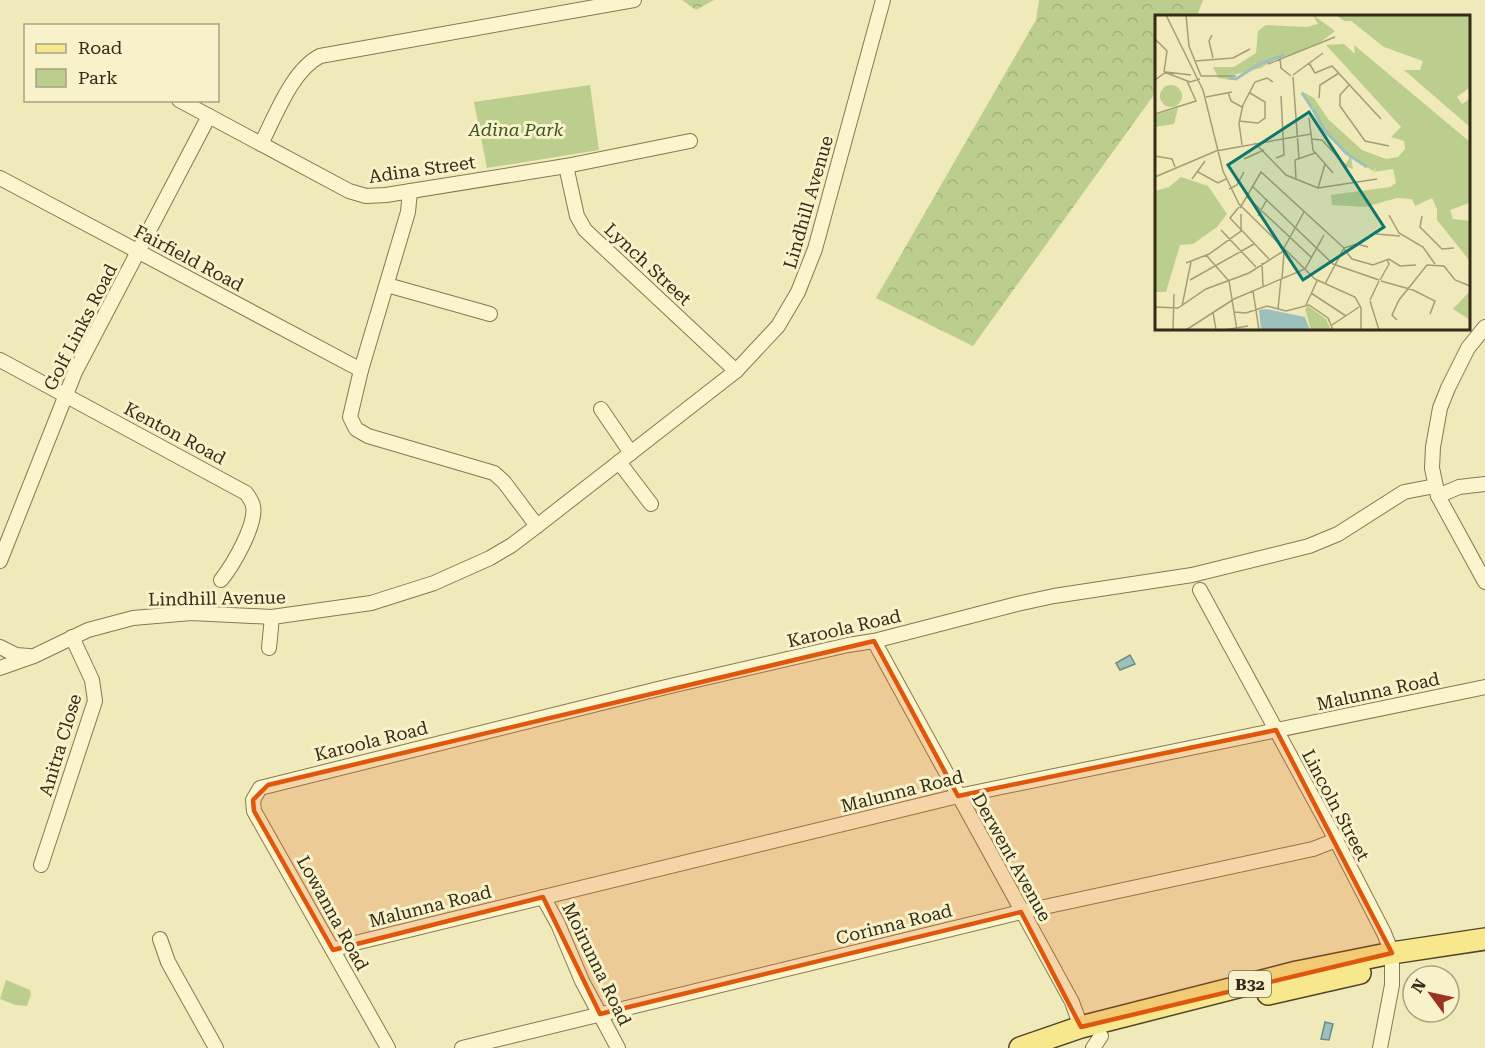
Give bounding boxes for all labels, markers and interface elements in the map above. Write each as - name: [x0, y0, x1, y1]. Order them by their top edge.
- inset map: [1155, 15, 1470, 330]
- legend: [24, 24, 219, 102]
- text: Road: [78, 37, 123, 58]
- text: Park: [78, 67, 118, 88]
- park label: Adina Park: [468, 119, 563, 140]
- street label: Lindhill Avenue: [779, 133, 837, 271]
- street label: Adina Street: [367, 151, 477, 187]
- street label: Lynch Street: [600, 218, 696, 310]
- street label: Fairfield Road: [131, 220, 248, 296]
- street label: Golf Links Road: [39, 260, 121, 394]
- street label: Kenton Road: [121, 397, 230, 469]
- street label: Lindhill Avenue: [148, 586, 286, 610]
- street label: Karoola Road: [785, 605, 903, 651]
- street label: Malunna Road: [1315, 668, 1442, 714]
- street label: Anitra Close: [34, 691, 86, 799]
- street label: Karoola Road: [312, 717, 430, 765]
- street label: Lincoln Street: [1298, 746, 1374, 864]
- street label: Malunna Road: [839, 766, 966, 816]
- street label: Derwent Avenue: [968, 789, 1056, 925]
- street label: Lowanna Road: [293, 852, 373, 974]
- street label: Malunna Road: [367, 881, 494, 931]
- street label: Moirunna Road: [558, 899, 636, 1029]
- street label: Corinna Road: [834, 899, 955, 949]
- north arrow: [1401, 964, 1461, 1024]
- road number: B32: [1229, 971, 1271, 997]
- text: N: [1408, 976, 1430, 996]

